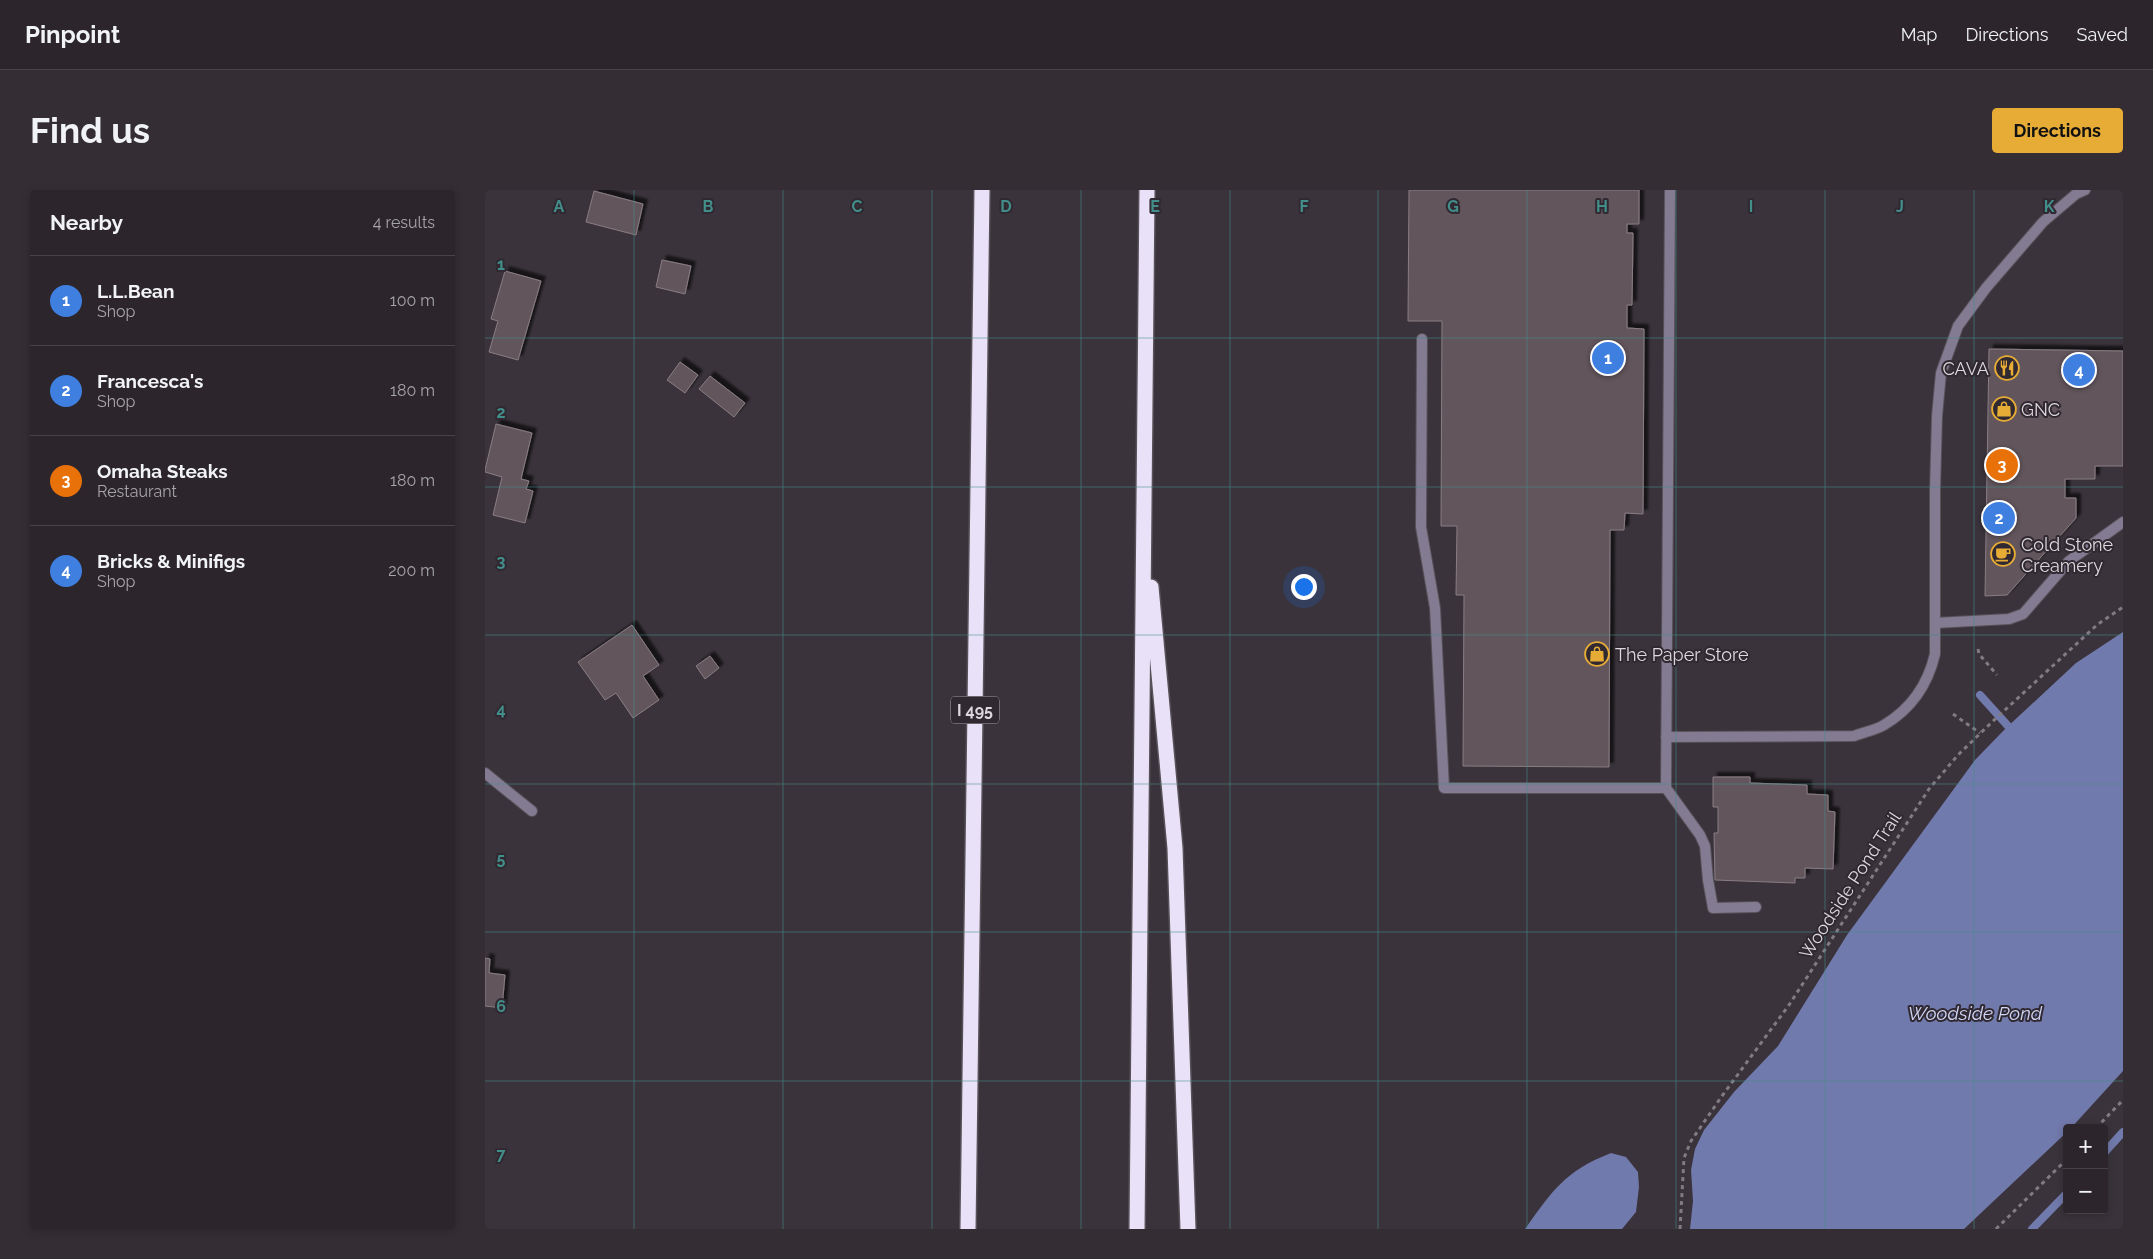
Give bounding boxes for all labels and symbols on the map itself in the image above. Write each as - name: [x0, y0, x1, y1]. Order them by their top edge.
- text: A: [554, 197, 565, 216]
- text: B: [703, 197, 714, 216]
- text: C: [852, 197, 863, 216]
- text: D: [1000, 197, 1012, 216]
- text: E: [1150, 197, 1160, 216]
- text: F: [1299, 197, 1309, 216]
- text: G: [1447, 197, 1459, 216]
- text: H: [1596, 197, 1608, 216]
- text: I: [1749, 197, 1753, 216]
- text: J: [1896, 197, 1904, 216]
- text: K: [2044, 197, 2055, 216]
- text: 1: [497, 255, 505, 274]
- pin: 1: [1592, 339, 1624, 377]
- pin: 4: [2063, 351, 2095, 389]
- restaurant icon: CAVA: [1994, 355, 2020, 381]
- place label: CAVA: [1942, 358, 1989, 379]
- shop icon: GNC: [1991, 396, 2017, 422]
- place label: GNC: [2021, 399, 2060, 420]
- text: 2: [496, 403, 506, 422]
- pin: 3: [1986, 446, 2018, 484]
- pin: 2: [1983, 499, 2015, 537]
- place label: Cold Stone Creamery: [2021, 534, 2114, 576]
- cafe icon: Cold Stone Creamery: [1990, 541, 2016, 567]
- text: 3: [497, 552, 506, 571]
- your location: [1291, 574, 1317, 600]
- shop icon: The Paper Store: [1584, 641, 1610, 667]
- place label: The Paper Store: [1615, 644, 1749, 665]
- road number: I 495: [951, 696, 999, 724]
- text: 4: [496, 700, 506, 719]
- street label: Woodside Pond Trail: [1795, 808, 1905, 962]
- text: 5: [497, 849, 506, 868]
- text: 6: [496, 997, 506, 1016]
- water label: Woodside Pond: [1908, 1002, 2043, 1024]
- text: 7: [497, 1145, 506, 1164]

